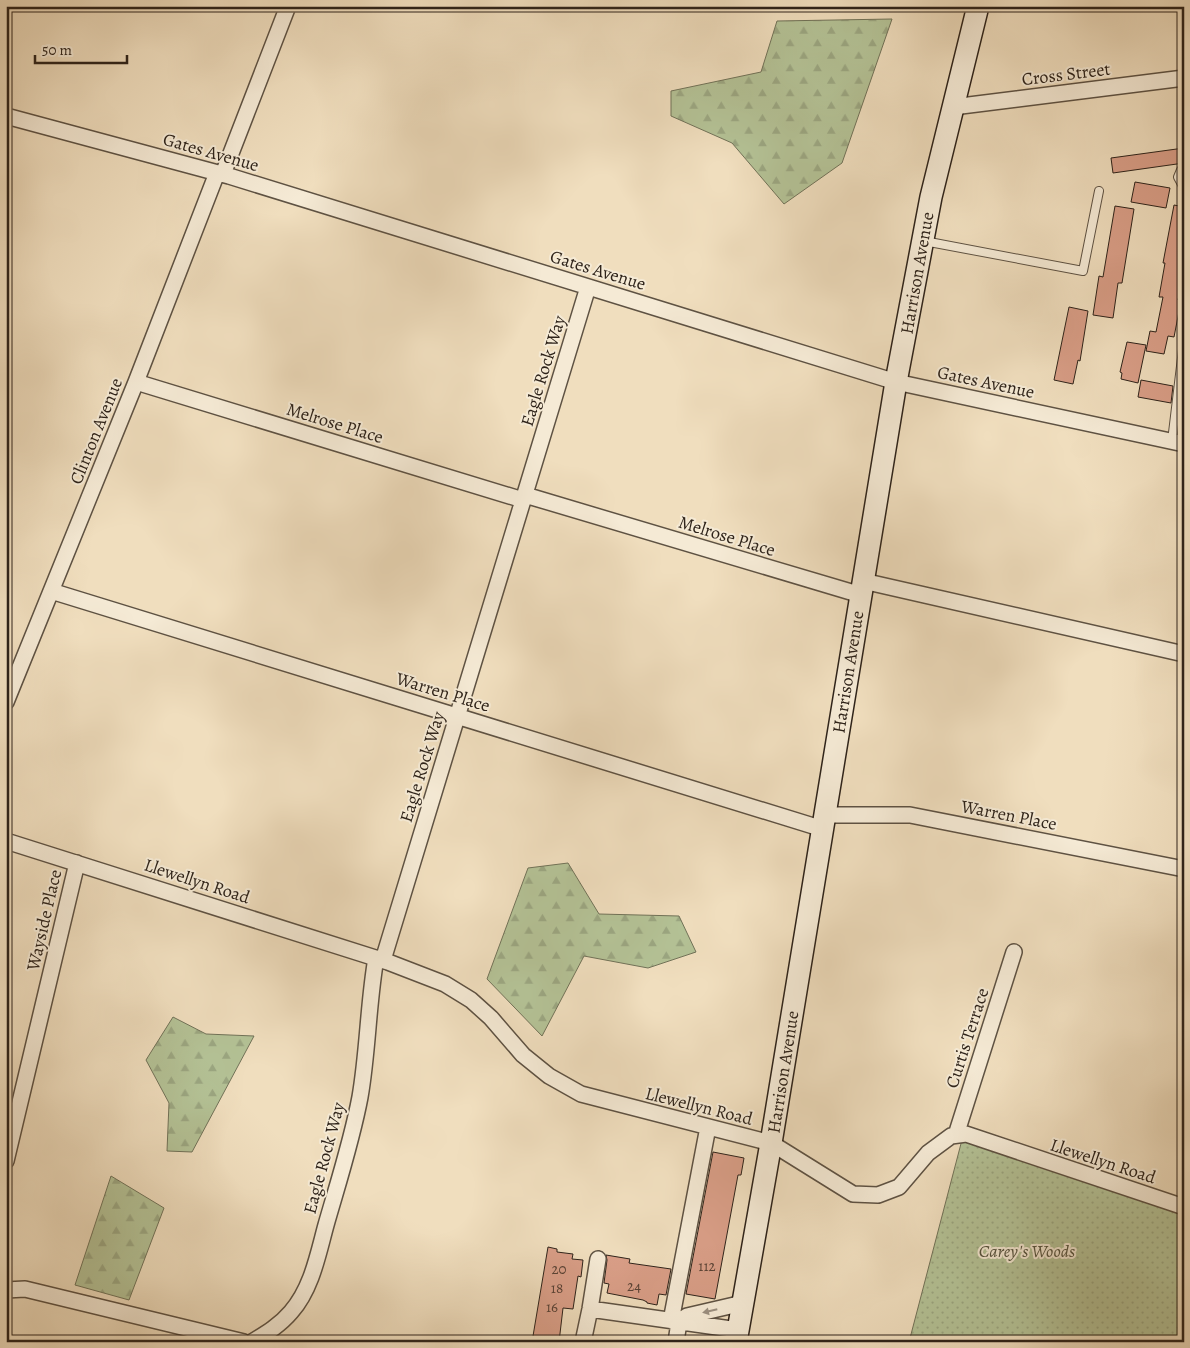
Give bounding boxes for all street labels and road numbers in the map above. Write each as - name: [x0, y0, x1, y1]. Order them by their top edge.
- street label: Cross Street: [1020, 57, 1112, 91]
- street label: Gates Avenue: [160, 127, 262, 177]
- street label: Harrison Avenue: [894, 210, 940, 336]
- street label: Gates Avenue: [547, 244, 649, 296]
- street label: Eagle Rock Way: [515, 312, 572, 429]
- street label: Gates Avenue: [935, 360, 1037, 404]
- street label: Clinton Avenue: [64, 374, 128, 488]
- street label: Melrose Place: [284, 397, 386, 449]
- street label: Melrose Place: [676, 510, 778, 562]
- street label: Harrison Avenue: [826, 609, 870, 735]
- street label: Warren Place: [392, 666, 493, 718]
- street label: Eagle Rock Way: [394, 708, 451, 825]
- street label: Warren Place: [958, 794, 1059, 836]
- street label: Llewellyn Road: [141, 853, 253, 909]
- street label: Wayside Place: [20, 867, 67, 974]
- street label: Curtis Terrace: [940, 985, 994, 1091]
- street label: Harrison Avenue: [761, 1009, 805, 1135]
- street label: Llewellyn Road: [643, 1081, 755, 1131]
- street label: Eagle Rock Way: [298, 1099, 351, 1216]
- street label: Llewellyn Road: [1047, 1133, 1159, 1189]

